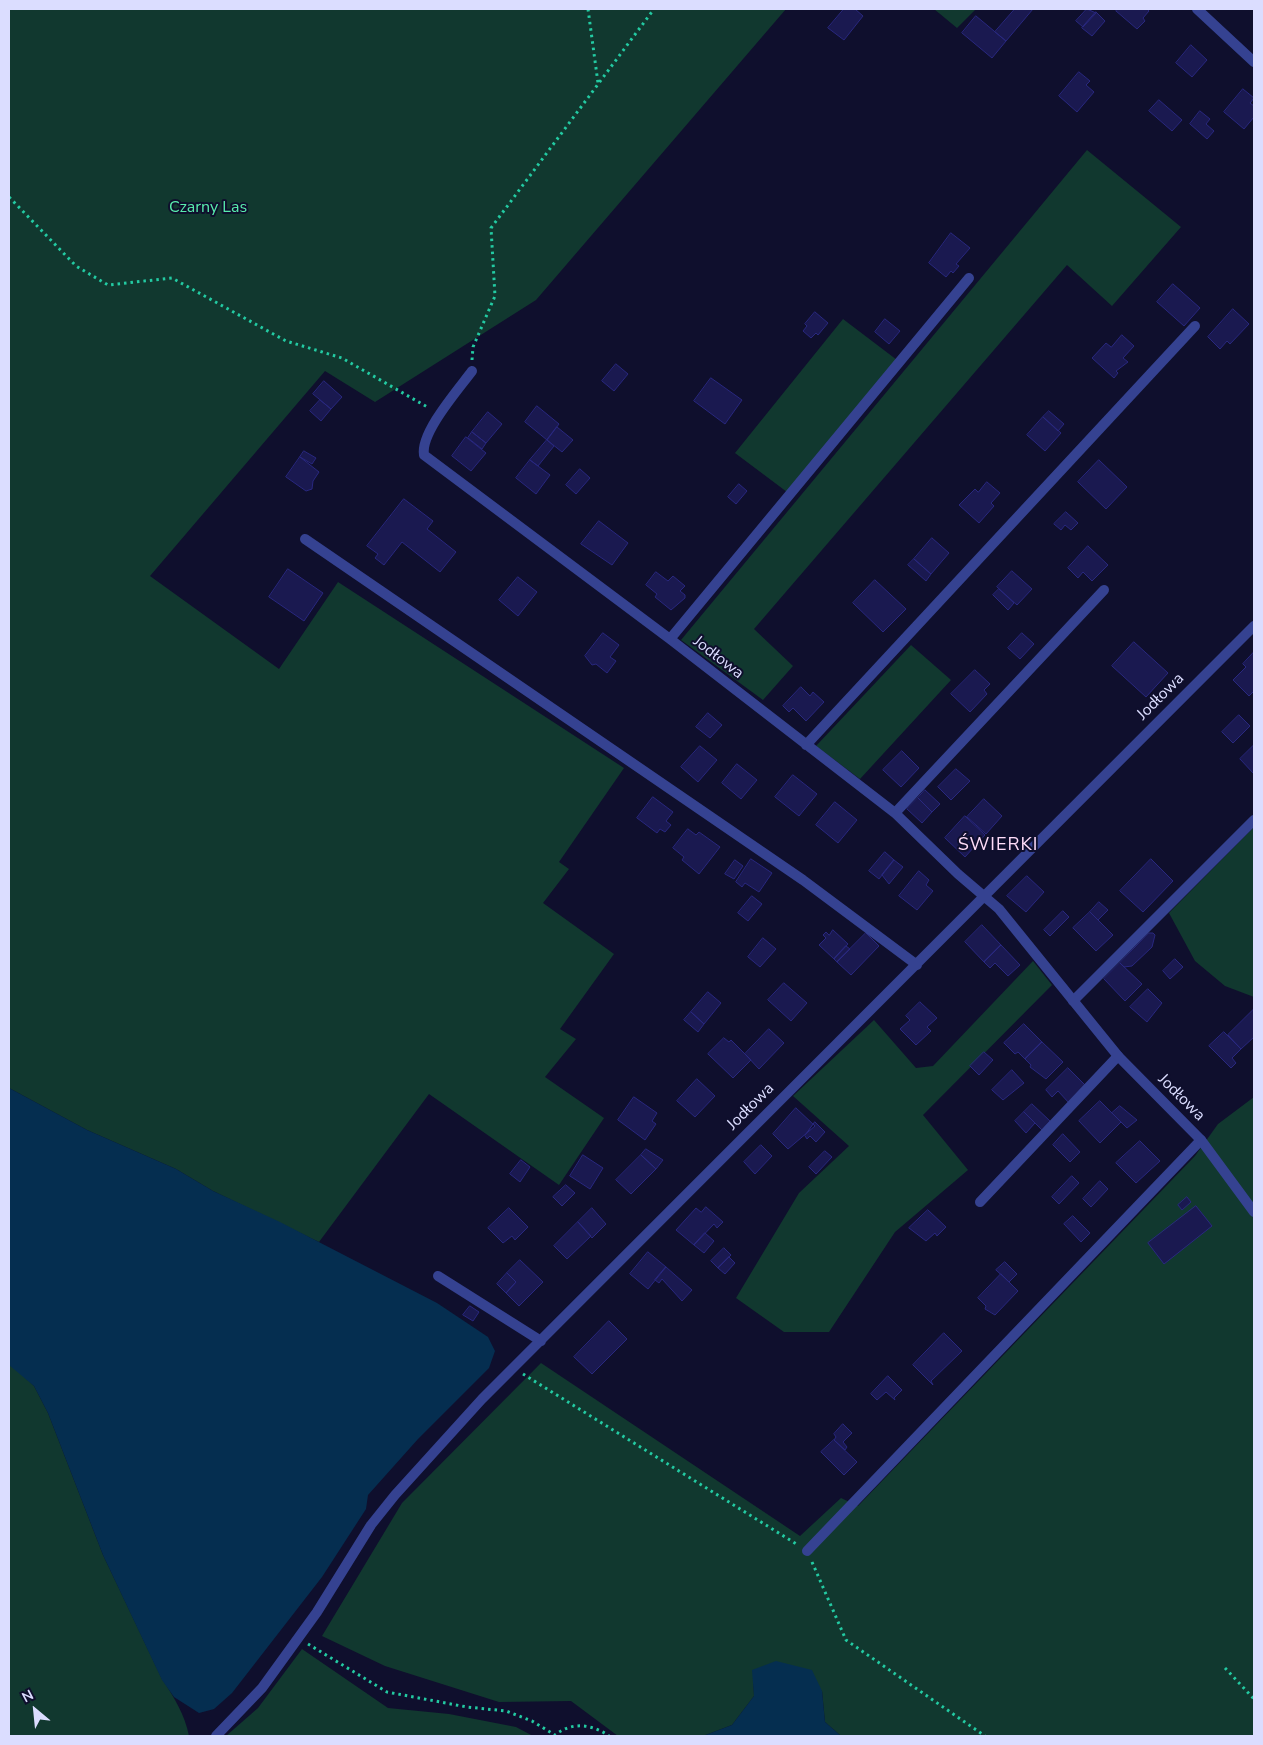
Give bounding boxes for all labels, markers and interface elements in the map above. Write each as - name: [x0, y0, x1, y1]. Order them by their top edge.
- park label: Czarny Las: [169, 198, 247, 218]
- street label: Jodłowa: [689, 632, 747, 684]
- street label: Jodłowa: [1133, 669, 1189, 725]
- district label: ŚWIERKI: [957, 835, 1039, 857]
- street label: Jodłowa: [1153, 1070, 1209, 1126]
- street label: Jodłowa: [723, 1079, 779, 1135]
- north arrow: [10, 1685, 60, 1735]
- text: N: [19, 1685, 37, 1707]

